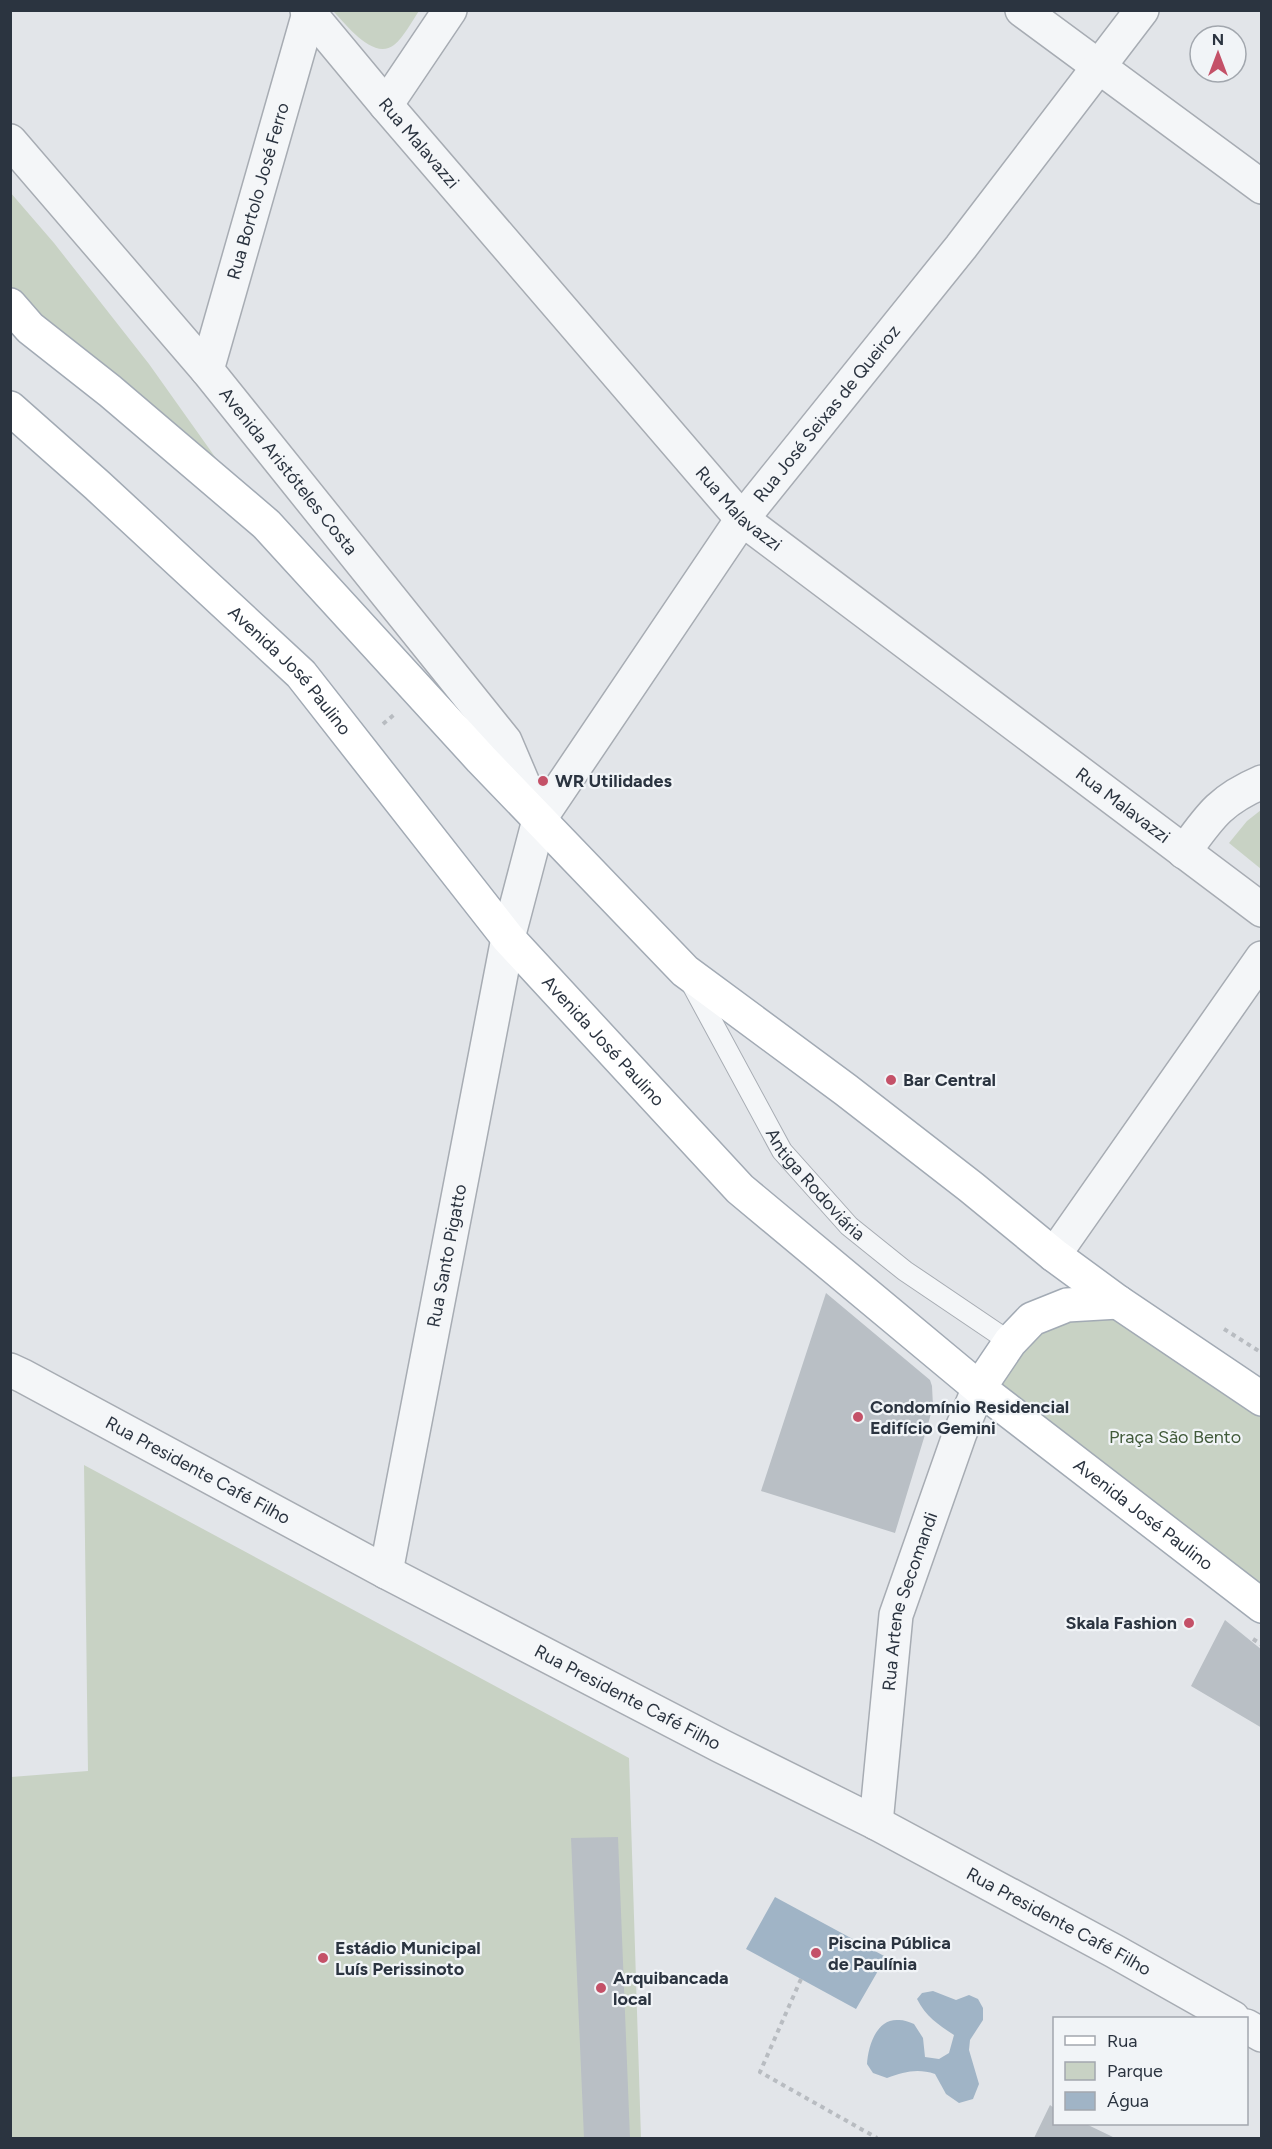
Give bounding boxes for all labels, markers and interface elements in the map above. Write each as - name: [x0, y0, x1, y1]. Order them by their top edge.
- north arrow: [1188, 24, 1248, 84]
- text: N: [1212, 30, 1224, 49]
- street label: Rua Malavazzi: [374, 93, 464, 193]
- street label: Rua Bortolo José Ferro: [222, 100, 294, 282]
- street label: Rua José Seixas de Queiroz: [749, 320, 905, 507]
- street label: Avenida Aristóteles Costa: [215, 383, 362, 559]
- street label: Rua Malavazzi: [691, 462, 786, 556]
- street label: Avenida José Paulino: [224, 601, 356, 740]
- street label: Rua Malavazzi: [1071, 763, 1174, 848]
- place label: WR Utilidades: [555, 770, 672, 792]
- marker: WR Utilidades: [536, 774, 550, 788]
- street label: Avenida José Paulino: [537, 971, 669, 1111]
- place label: Bar Central: [903, 1069, 996, 1091]
- marker: Bar Central: [884, 1073, 898, 1087]
- street label: Antiga Rodoviária: [761, 1124, 869, 1245]
- street label: Rua Santo Pigatto: [422, 1182, 471, 1329]
- place label: Condomínio Residencial Edifício Gemini: [870, 1396, 1069, 1439]
- marker: Condomínio Residencial Edifício Gemini: [851, 1410, 865, 1424]
- street label: Rua Presidente Café Filho: [102, 1412, 294, 1529]
- park label: Praça São Bento: [1109, 1426, 1241, 1448]
- street label: Avenida José Paulino: [1069, 1454, 1217, 1575]
- street label: Rua Artene Secomandi: [878, 1509, 942, 1692]
- place label: Skala Fashion: [1065, 1612, 1177, 1634]
- marker: Skala Fashion: [1182, 1616, 1196, 1630]
- street label: Rua Presidente Café Filho: [531, 1640, 724, 1755]
- street label: Rua Presidente Café Filho: [963, 1863, 1155, 1981]
- place label: Piscina Pública de Paulínia: [828, 1932, 951, 1975]
- place label: Estádio Municipal Luís Perissinoto: [335, 1937, 481, 1980]
- marker: Piscina Pública de Paulínia: [809, 1946, 823, 1960]
- marker: Estádio Municipal Luís Perissinoto: [316, 1951, 330, 1965]
- place label: Arquibancada local: [613, 1967, 729, 2010]
- marker: Arquibancada local: [594, 1981, 608, 1995]
- legend: [1053, 2017, 1248, 2125]
- text: Rua: [1107, 2030, 1138, 2052]
- text: Parque: [1107, 2060, 1163, 2082]
- text: Água: [1107, 2090, 1149, 2112]

